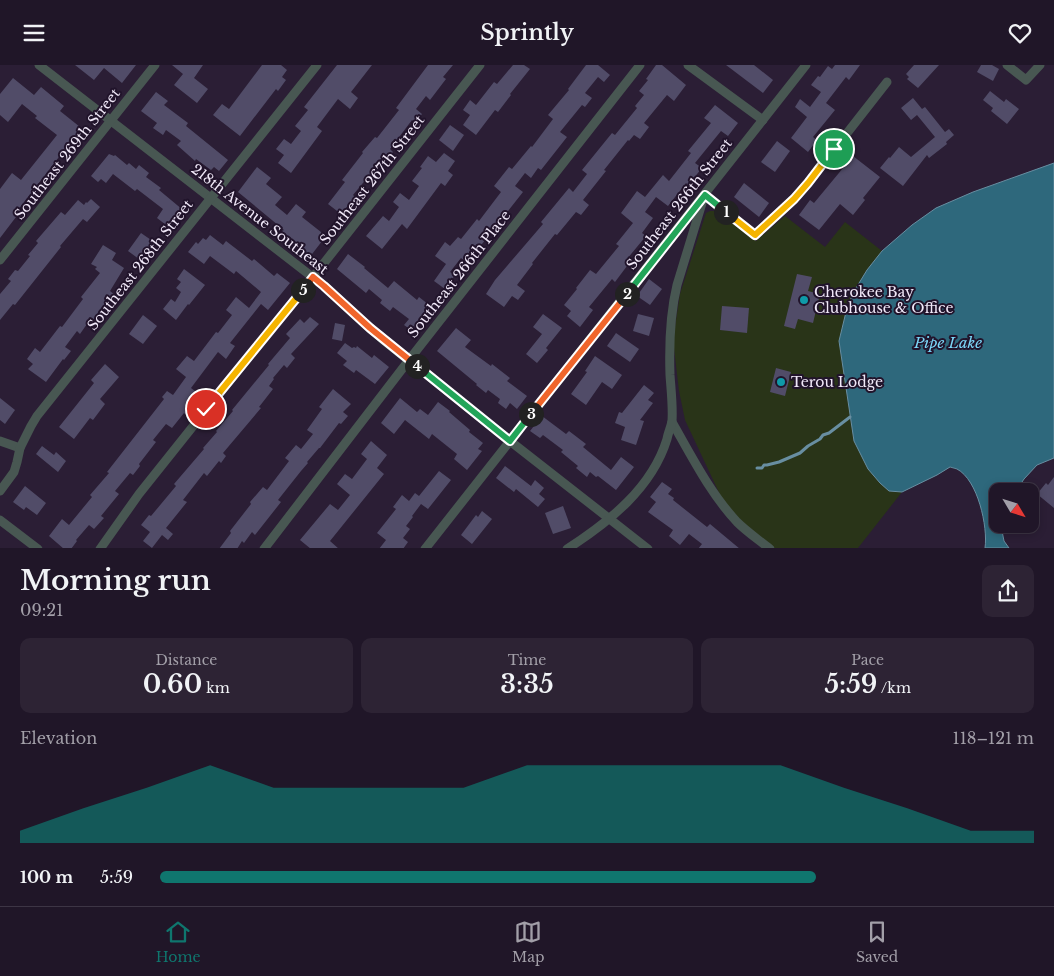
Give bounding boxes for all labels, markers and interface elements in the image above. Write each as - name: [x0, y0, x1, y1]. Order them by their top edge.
- icon: menu: [20, 19, 48, 47]
- text: Sprintly: [480, 19, 574, 46]
- icon: heart: [1006, 19, 1034, 47]
- street label: Southeast 269th Street: [10, 84, 124, 223]
- street label: Southeast 267th Street: [316, 111, 429, 248]
- pin: [813, 128, 855, 170]
- street label: Southeast 266th Street: [622, 134, 736, 273]
- icon: arrive: [820, 135, 848, 163]
- street label: 218th Avenue Southeast: [188, 160, 333, 279]
- street label: Southeast 268th Street: [83, 195, 197, 334]
- pin: 1: [714, 199, 738, 225]
- text: 1: [723, 203, 730, 221]
- street label: Southeast 266th Place: [404, 207, 514, 341]
- pin: 5: [290, 277, 316, 303]
- text: 5: [299, 281, 308, 299]
- pin: 2: [614, 281, 640, 307]
- place label: Cherokee Bay Clubhouse & Office: [814, 283, 954, 317]
- text: 2: [623, 285, 632, 303]
- marker: Cherokee Bay Clubhouse & Office: [798, 294, 810, 306]
- water label: Pipe Lake: [913, 333, 982, 352]
- pin: 4: [404, 353, 430, 379]
- text: 4: [413, 357, 422, 375]
- place label: Terou Lodge: [791, 373, 883, 391]
- marker: Terou Lodge: [775, 376, 787, 388]
- pin: [185, 388, 227, 430]
- icon: check: [192, 395, 220, 423]
- pin: 3: [518, 401, 544, 427]
- text: 3: [527, 405, 536, 423]
- north arrow: [989, 483, 1039, 533]
- map controls: [989, 483, 1039, 533]
- text: Morning run: [20, 563, 211, 598]
- button: share: [982, 565, 1034, 617]
- text: 09:21: [20, 600, 63, 620]
- text: Distance: [155, 651, 217, 669]
- text: Time: [508, 651, 546, 669]
- text: Pace: [851, 651, 884, 669]
- text: 0.60: [143, 669, 202, 700]
- text: 3:35: [500, 669, 554, 700]
- text: 5:59: [824, 669, 877, 700]
- text: km: [202, 679, 230, 697]
- text: /km: [877, 679, 911, 697]
- text: Elevation: [20, 728, 97, 748]
- text: 118–121 m: [953, 728, 1034, 748]
- text: 100 m: [20, 867, 73, 887]
- text: 5:59: [100, 867, 133, 887]
- tab: Home: [156, 918, 201, 966]
- tab: Map: [512, 918, 545, 966]
- tab: Saved: [856, 918, 898, 966]

